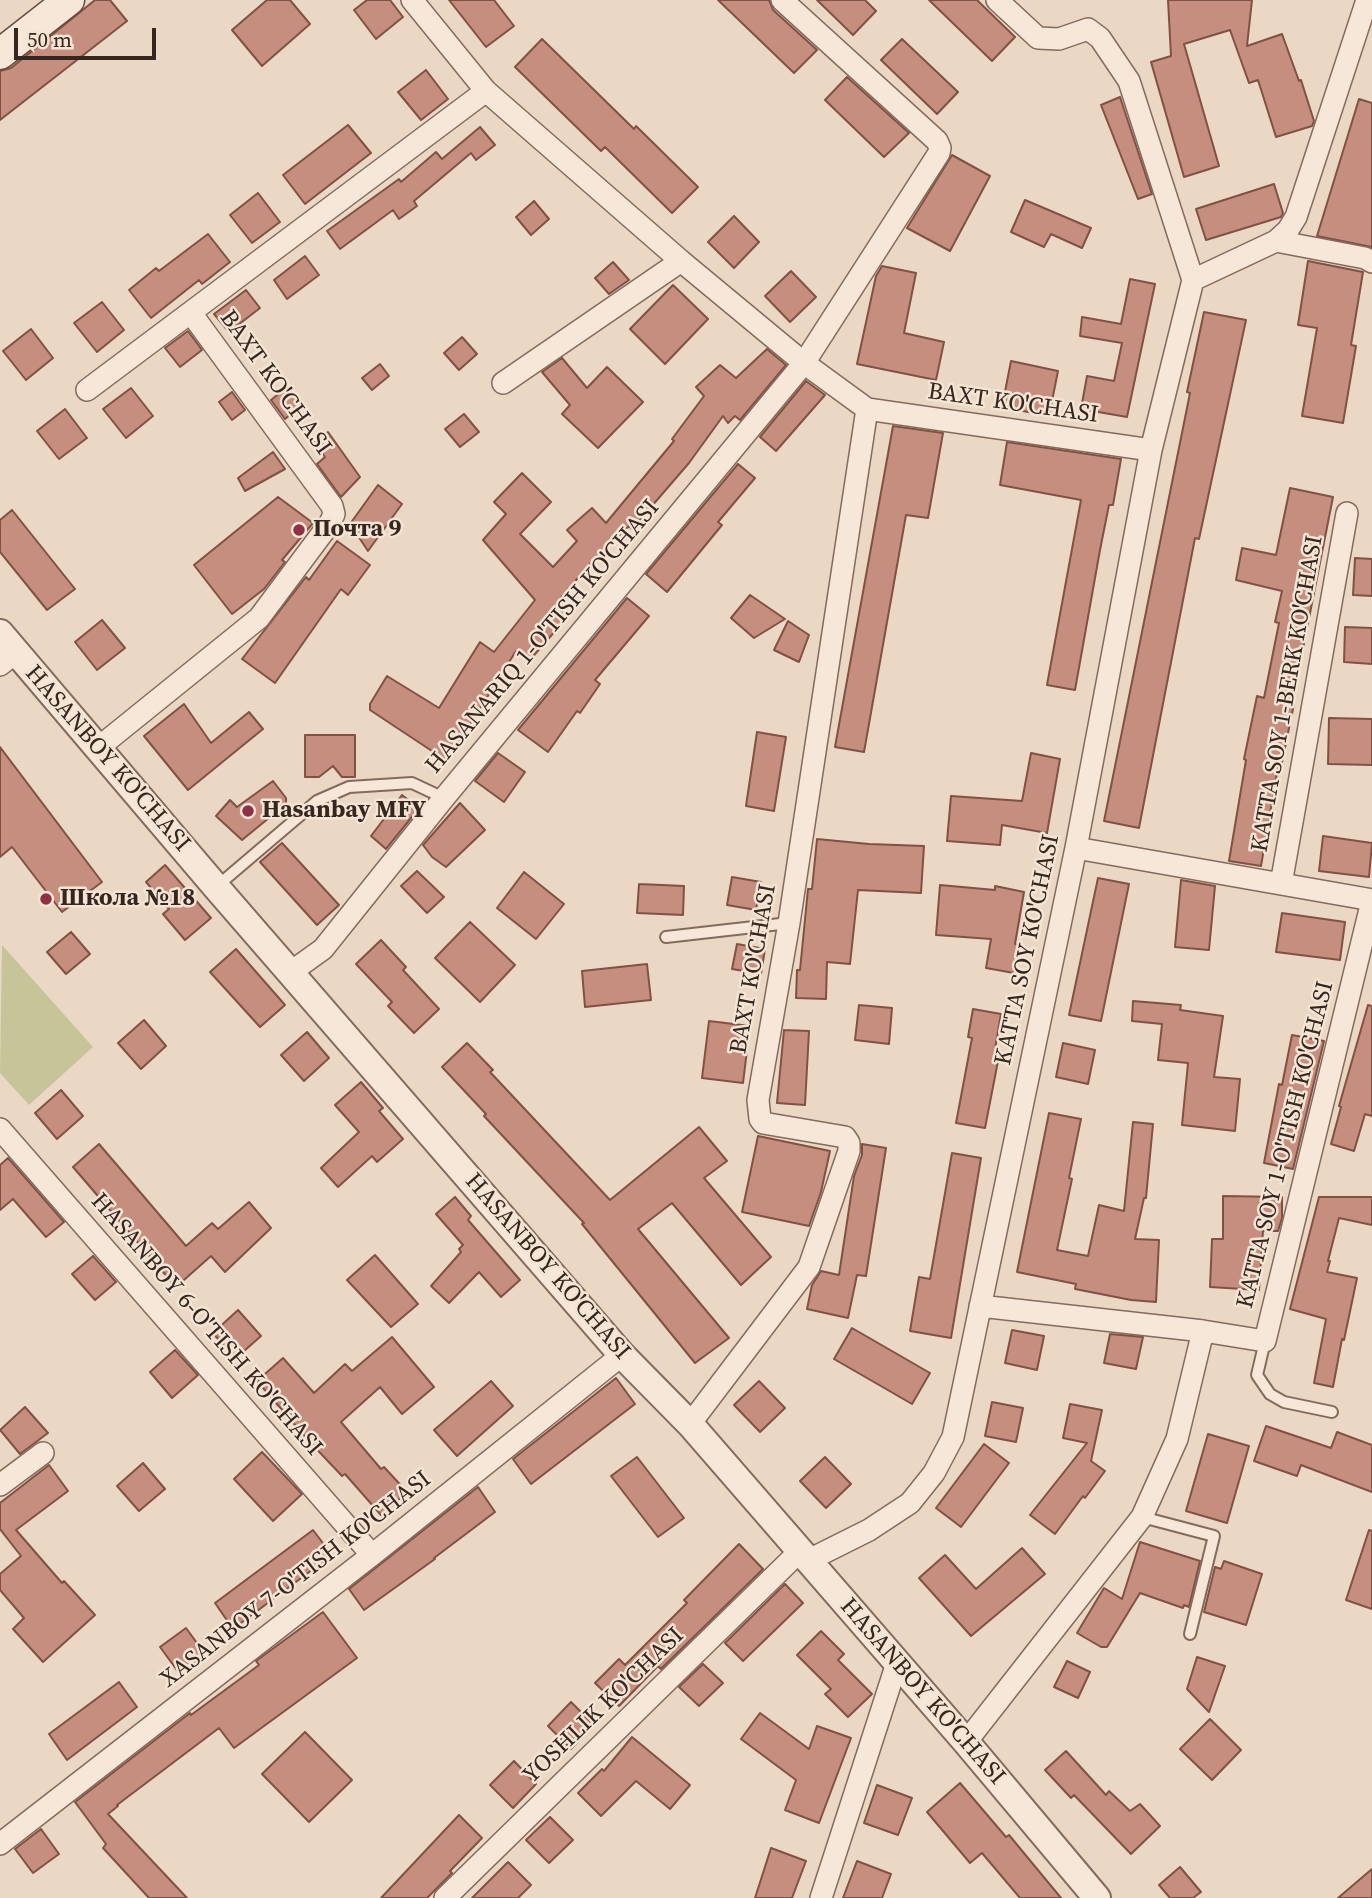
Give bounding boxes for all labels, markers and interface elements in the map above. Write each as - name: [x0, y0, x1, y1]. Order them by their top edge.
- scale bar: [18, 14, 159, 58]
- text: 50 m: [27, 25, 72, 54]
- street label: BAXT KO'CHASI: [213, 305, 337, 461]
- street label: BAXT KO'CHASI: [926, 378, 1100, 430]
- street label: HASANARIQ 1-O'TISH KO'CHASI: [420, 494, 666, 780]
- place label: Почта 9: [313, 516, 401, 544]
- marker: Почта 9: [291, 522, 307, 538]
- street label: KATTA SOY 1-BERK KO'CHASI: [1246, 534, 1330, 854]
- street label: HASANBOY KO'CHASI: [18, 660, 196, 858]
- place label: Hasanbay MFY: [262, 797, 426, 825]
- marker: Hasanbay MFY: [240, 803, 256, 819]
- street label: KATTA SOY KO'CHASI: [989, 832, 1067, 1068]
- street label: BAXT KO'CHASI: [725, 882, 783, 1056]
- place label: Школа №18: [60, 885, 195, 913]
- marker: Школа №18: [38, 891, 54, 907]
- street label: KATTA SOY 1-O'TISH KO'CHASI: [1231, 978, 1341, 1312]
- street label: HASANBOY KO'CHASI: [458, 1168, 636, 1366]
- street label: HASANBOY 6-O'TISH KO'CHASI: [84, 1188, 328, 1462]
- street label: XASANBOY 7-O'TISH KO'CHASI: [155, 1465, 437, 1695]
- street label: HASANBOY KO'CHASI: [833, 1593, 1011, 1791]
- street label: YOSHLIK KO'CHASI: [518, 1622, 690, 1790]

